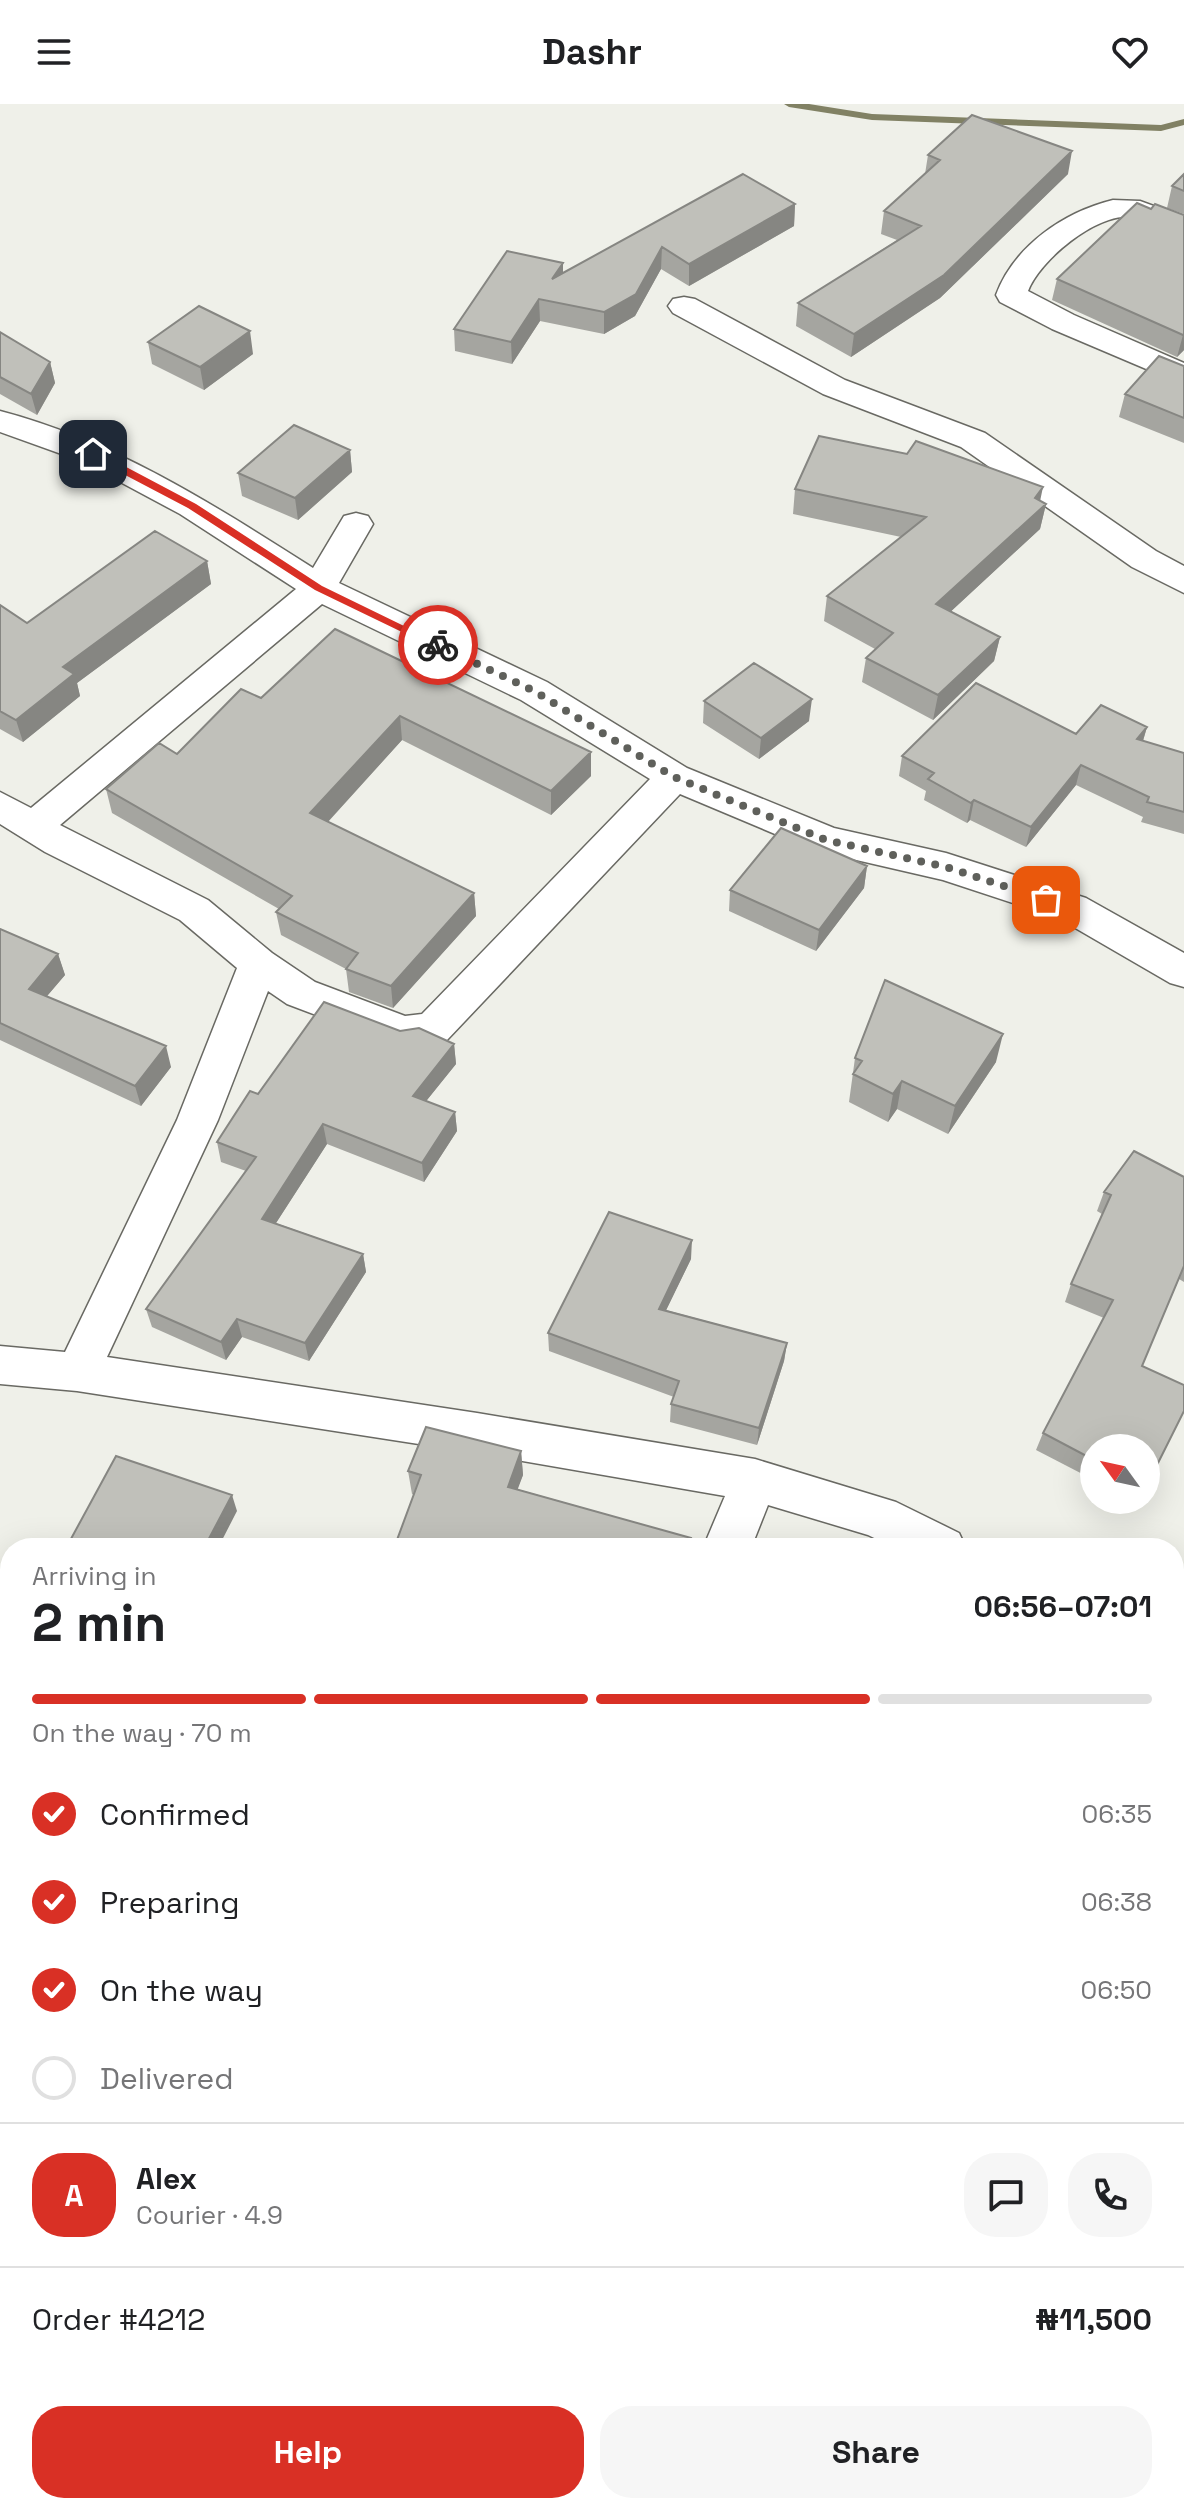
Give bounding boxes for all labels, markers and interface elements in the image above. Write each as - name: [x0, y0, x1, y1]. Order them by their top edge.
- text: Dashr: [542, 29, 642, 75]
- icon: menu: [32, 30, 76, 74]
- icon: heart: [1108, 30, 1152, 74]
- pin: [59, 420, 127, 488]
- icon: home: [71, 432, 115, 476]
- courier: [398, 605, 478, 685]
- icon: bike: [416, 623, 460, 667]
- pin: [1012, 866, 1080, 934]
- icon: bag: [1024, 878, 1068, 922]
- north arrow: [1080, 1434, 1160, 1514]
- map controls: [1080, 1434, 1160, 1514]
- text: Arriving in: [32, 1559, 156, 1593]
- text: 06:56–07:01: [974, 1587, 1152, 1626]
- text: 2 min: [32, 1590, 166, 1656]
- text: On the way · 70 m: [32, 1716, 252, 1750]
- icon: check: [32, 1792, 76, 1836]
- text: Confirmed: [100, 1795, 250, 1834]
- text: 06:35: [1082, 1797, 1152, 1831]
- icon: check: [32, 1880, 76, 1924]
- text: Preparing: [100, 1883, 239, 1922]
- text: 06:38: [1081, 1885, 1152, 1919]
- icon: check: [32, 1968, 76, 2012]
- text: On the way: [100, 1971, 263, 2010]
- text: 06:50: [1081, 1973, 1152, 2007]
- text: Delivered: [100, 2059, 234, 2098]
- button: chat: [964, 2153, 1048, 2237]
- button: phone: [1068, 2153, 1152, 2237]
- text: Alex: [136, 2159, 197, 2198]
- text: A: [64, 2176, 84, 2215]
- text: Courier · 4.9: [136, 2198, 283, 2232]
- text: Order #4212: [32, 2300, 205, 2339]
- text: ₦11,500: [1035, 2300, 1152, 2339]
- button: Help: [32, 2406, 584, 2498]
- button: Share: [600, 2406, 1152, 2498]

